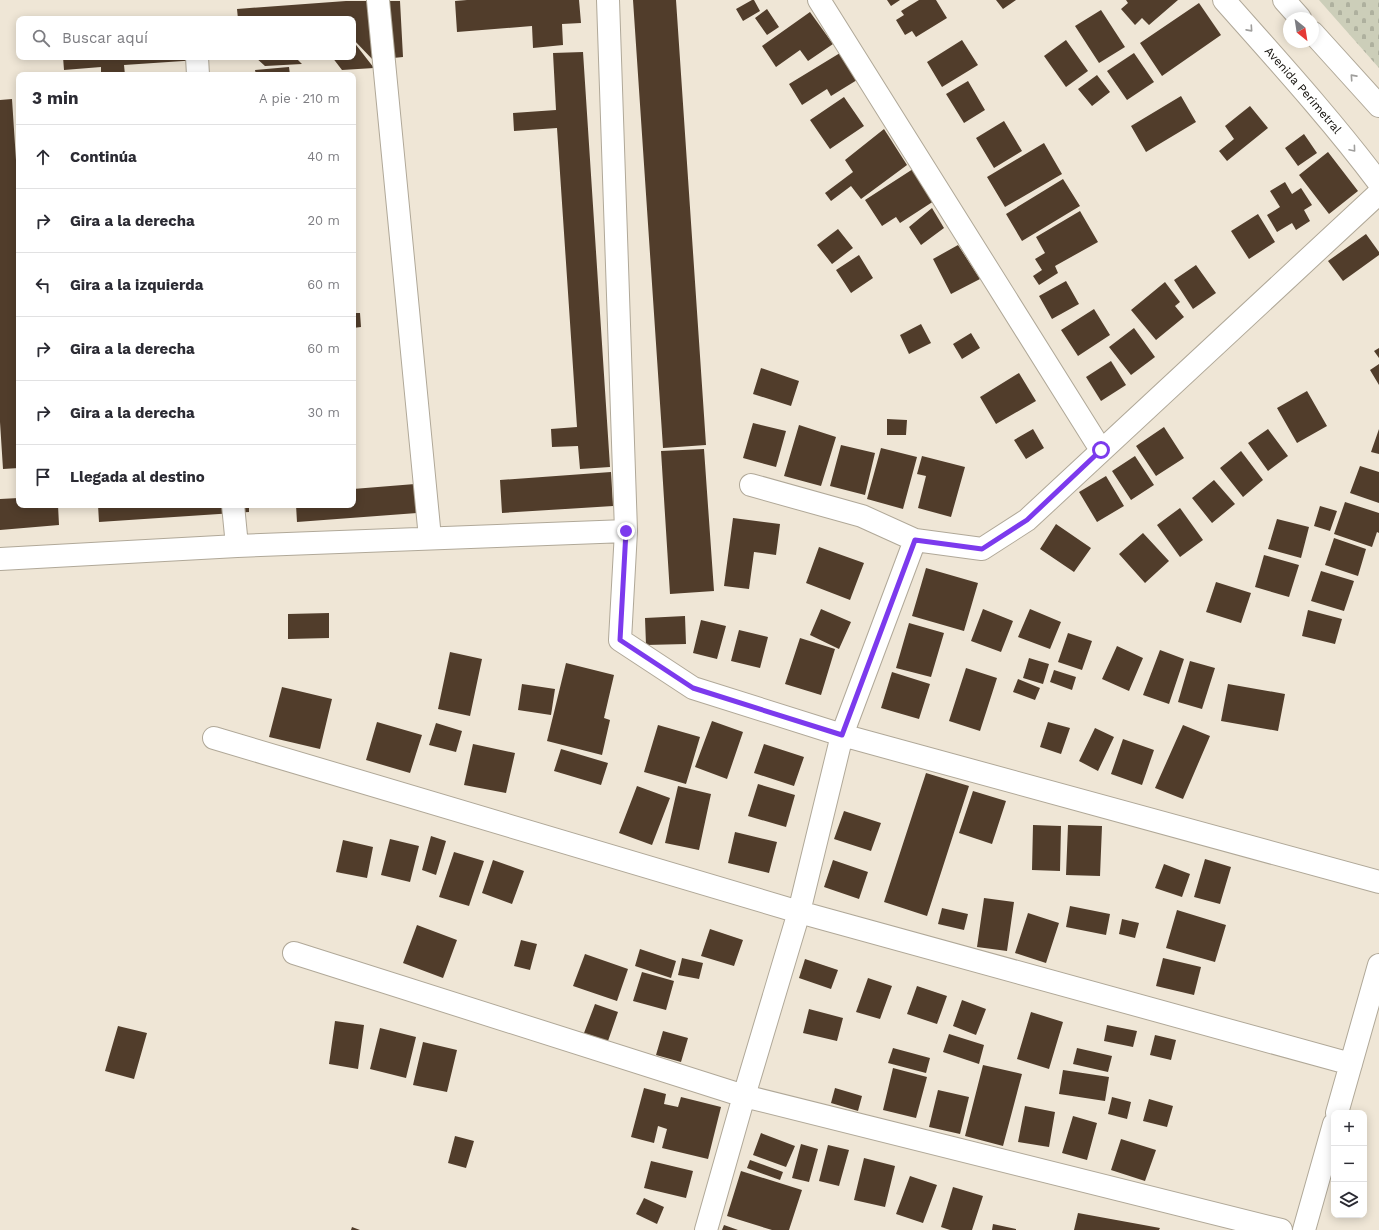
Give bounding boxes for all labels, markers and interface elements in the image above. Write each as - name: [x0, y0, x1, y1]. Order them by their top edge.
- north arrow: [1283, 12, 1319, 48]
- search box: [16, 16, 356, 60]
- one-way arrow: [1245, 24, 1252, 32]
- icon: search: [30, 27, 52, 49]
- text: Buscar aquí: [62, 29, 148, 47]
- street label: Avenida Perimetral: [1262, 44, 1345, 137]
- one-way arrow: [1351, 75, 1358, 82]
- text: 3 min: [32, 88, 78, 108]
- text: A pie · 210 m: [259, 91, 340, 106]
- one-way arrow: [1348, 145, 1355, 152]
- icon: ahead: [32, 146, 54, 168]
- text: Continúa: [70, 148, 137, 166]
- text: 40 m: [307, 149, 340, 164]
- icon: right: [32, 210, 54, 232]
- text: Gira a la derecha: [70, 212, 195, 230]
- text: 20 m: [308, 213, 340, 228]
- icon: left: [32, 274, 54, 296]
- text: Gira a la izquierda: [70, 276, 203, 294]
- text: 60 m: [307, 277, 340, 292]
- icon: right: [32, 338, 54, 360]
- text: Gira a la derecha: [70, 340, 195, 358]
- text: 60 m: [307, 341, 340, 356]
- icon: right: [32, 402, 54, 424]
- text: Gira a la derecha: [70, 404, 195, 422]
- text: 30 m: [308, 405, 340, 420]
- route start: [1092, 441, 1110, 459]
- icon: arrive: [32, 466, 54, 488]
- text: Llegada al destino: [70, 468, 205, 486]
- route end: [617, 522, 635, 540]
- map controls: [1331, 1110, 1367, 1218]
- button: +: [1331, 1110, 1367, 1146]
- button: −: [1331, 1146, 1367, 1182]
- button: layers: [1331, 1182, 1367, 1218]

